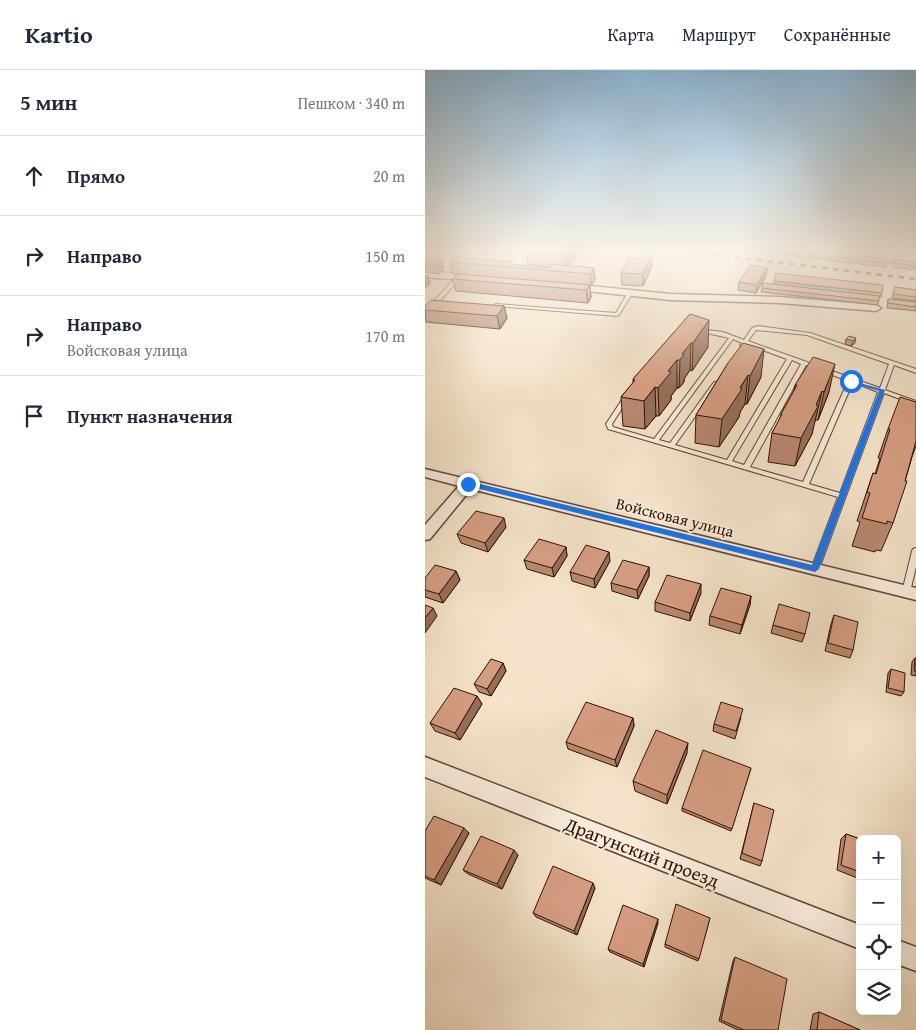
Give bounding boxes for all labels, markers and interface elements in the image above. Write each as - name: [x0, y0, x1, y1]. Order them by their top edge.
- text: Kartio: [25, 17, 93, 52]
- text: Карта: [608, 21, 654, 48]
- text: Маршрут: [682, 21, 756, 48]
- text: Сохранённые: [784, 21, 891, 48]
- text: 5 мин: [20, 87, 77, 118]
- text: Пешком · 340 m: [298, 91, 405, 115]
- icon: ahead: [20, 162, 48, 190]
- text: Прямо: [67, 162, 125, 190]
- text: 20 m: [373, 164, 405, 188]
- icon: right: [20, 242, 48, 270]
- text: Направо: [67, 242, 142, 270]
- text: 150 m: [365, 244, 405, 268]
- text: Направо: [67, 310, 142, 338]
- icon: right: [20, 322, 48, 350]
- text: 170 m: [365, 324, 405, 348]
- text: Войсковая улица: [67, 338, 188, 362]
- route start: [840, 370, 863, 393]
- icon: arrive: [20, 402, 48, 430]
- text: Пункт назначения: [67, 402, 233, 430]
- route end: [457, 473, 480, 496]
- street label: Войсковая улица: [614, 491, 737, 543]
- street label: Драгунский проезд: [560, 809, 723, 894]
- map controls: [856, 835, 901, 1015]
- button: +: [856, 835, 901, 880]
- button: −: [856, 880, 901, 925]
- button: locate: [856, 925, 901, 970]
- button: layers: [856, 970, 901, 1015]

